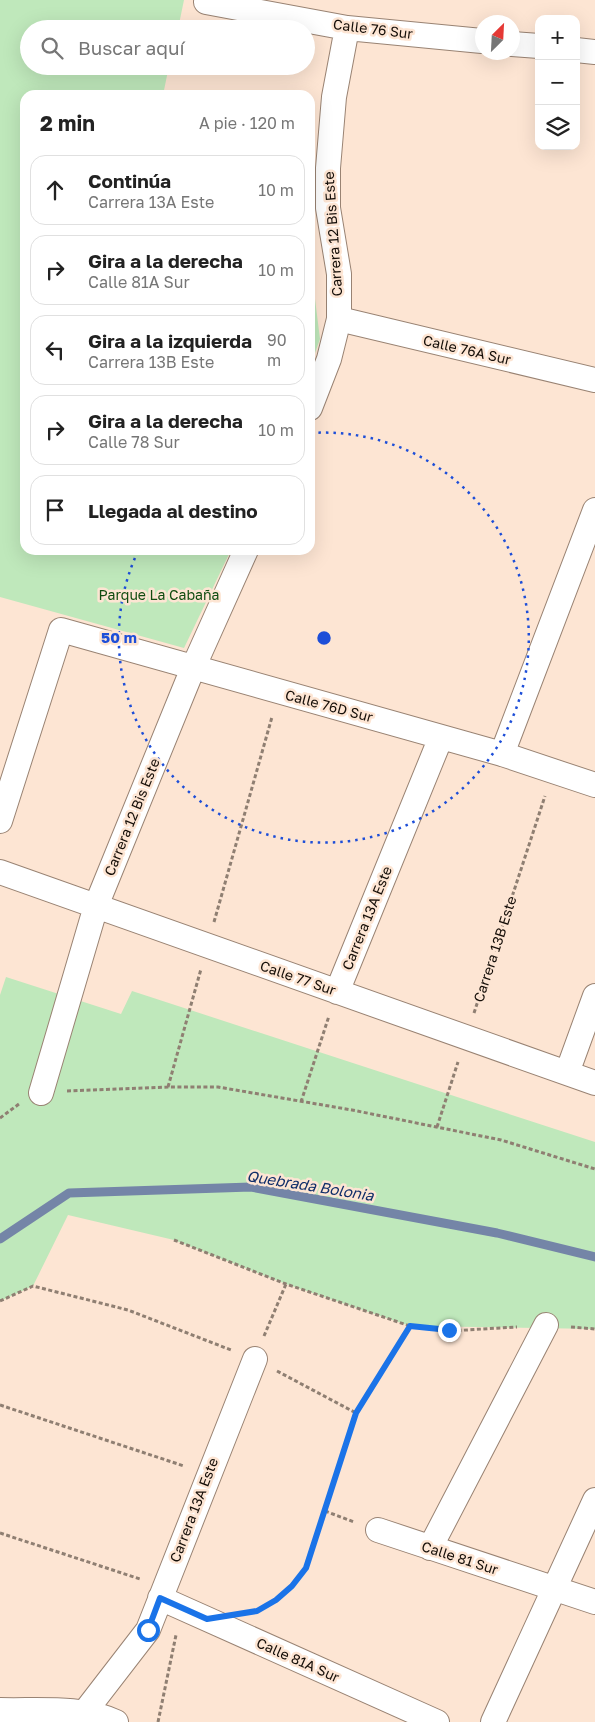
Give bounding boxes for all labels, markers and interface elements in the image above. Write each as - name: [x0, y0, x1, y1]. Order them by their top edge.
- street label: Calle 76 Sur: [332, 15, 414, 42]
- north arrow: [475, 15, 520, 60]
- map controls: [535, 15, 580, 150]
- button: +: [535, 15, 580, 60]
- search box: [20, 20, 315, 75]
- icon: search: [38, 34, 66, 62]
- text: Buscar aquí: [78, 36, 185, 59]
- button: −: [535, 60, 580, 105]
- button: layers: [535, 105, 580, 150]
- text: 2 min: [40, 110, 95, 136]
- text: A pie · 120 m: [199, 113, 295, 133]
- text: Continúa: [88, 169, 171, 192]
- street label: Carrera 12 Bis Este: [320, 171, 345, 297]
- icon: ahead: [41, 176, 69, 204]
- text: 10 m: [258, 180, 294, 200]
- text: Carrera 13A Este: [88, 192, 214, 212]
- text: Gira a la derecha: [88, 249, 243, 272]
- icon: right: [41, 256, 69, 284]
- text: 10 m: [258, 260, 294, 280]
- text: Calle 81A Sur: [88, 272, 190, 292]
- text: Gira a la izquierda: [88, 329, 252, 352]
- text: 90 m: [267, 330, 287, 370]
- street label: Calle 76A Sur: [422, 331, 513, 368]
- icon: left: [41, 336, 69, 364]
- text: Carrera 13B Este: [88, 352, 214, 372]
- text: Gira a la derecha: [88, 409, 243, 432]
- icon: right: [41, 416, 69, 444]
- text: 10 m: [258, 420, 294, 440]
- text: Calle 78 Sur: [88, 432, 180, 452]
- icon: arrive: [41, 496, 69, 524]
- text: Llegada al destino: [88, 499, 258, 522]
- park label: Parque La Cabaña: [99, 586, 219, 603]
- text: 50 m: [101, 628, 137, 646]
- centre of rings: [315, 629, 333, 647]
- street label: Calle 76D Sur: [283, 686, 375, 726]
- street label: Carrera 12 Bis Este: [100, 756, 163, 878]
- street label: Carrera 13A Este: [338, 863, 395, 972]
- street label: Carrera 13B Este: [469, 894, 520, 1004]
- street label: Calle 77 Sur: [258, 957, 339, 999]
- water label: Quebrada Bolonia: [245, 1166, 375, 1204]
- route end: [438, 1319, 461, 1342]
- street label: Carrera 13A Este: [166, 1455, 221, 1564]
- street label: Calle 81 Sur: [420, 1537, 501, 1578]
- route start: [137, 1619, 160, 1642]
- street label: Calle 81A Sur: [254, 1634, 343, 1686]

